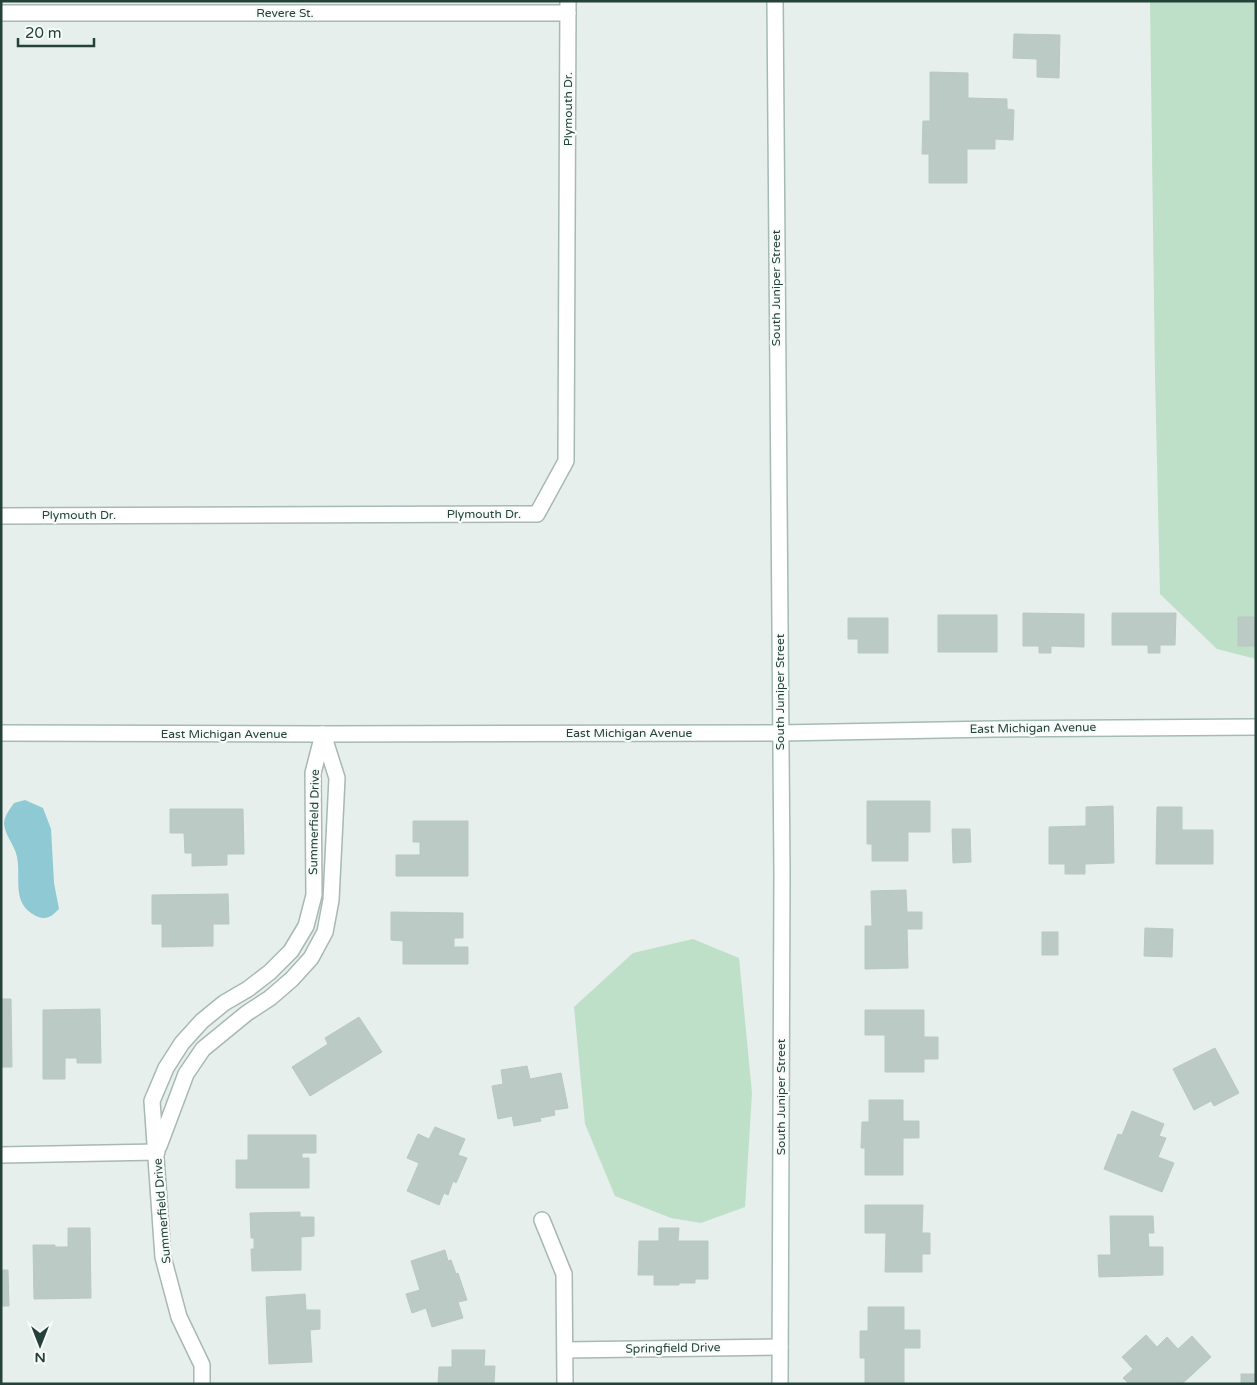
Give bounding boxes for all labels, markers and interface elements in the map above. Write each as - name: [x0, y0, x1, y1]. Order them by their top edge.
- street label: Revere St.: [256, 6, 314, 20]
- scale bar: [18, 15, 94, 47]
- text: 20 m: [25, 24, 62, 42]
- street label: Plymouth Dr.: [561, 72, 575, 146]
- street label: South Juniper Street: [769, 229, 783, 346]
- street label: Plymouth Dr.: [447, 507, 521, 521]
- street label: Plymouth Dr.: [42, 508, 116, 522]
- street label: South Juniper Street: [773, 633, 787, 750]
- street label: East Michigan Avenue: [970, 720, 1097, 736]
- street label: East Michigan Avenue: [566, 726, 692, 740]
- street label: East Michigan Avenue: [161, 727, 287, 741]
- street label: Summerfield Drive: [306, 769, 322, 875]
- street label: South Juniper Street: [774, 1038, 788, 1155]
- street label: Summerfield Drive: [150, 1158, 174, 1264]
- north arrow: [15, 1320, 65, 1370]
- street label: Springfield Drive: [625, 1340, 721, 1356]
- text: N: [34, 1349, 46, 1366]

